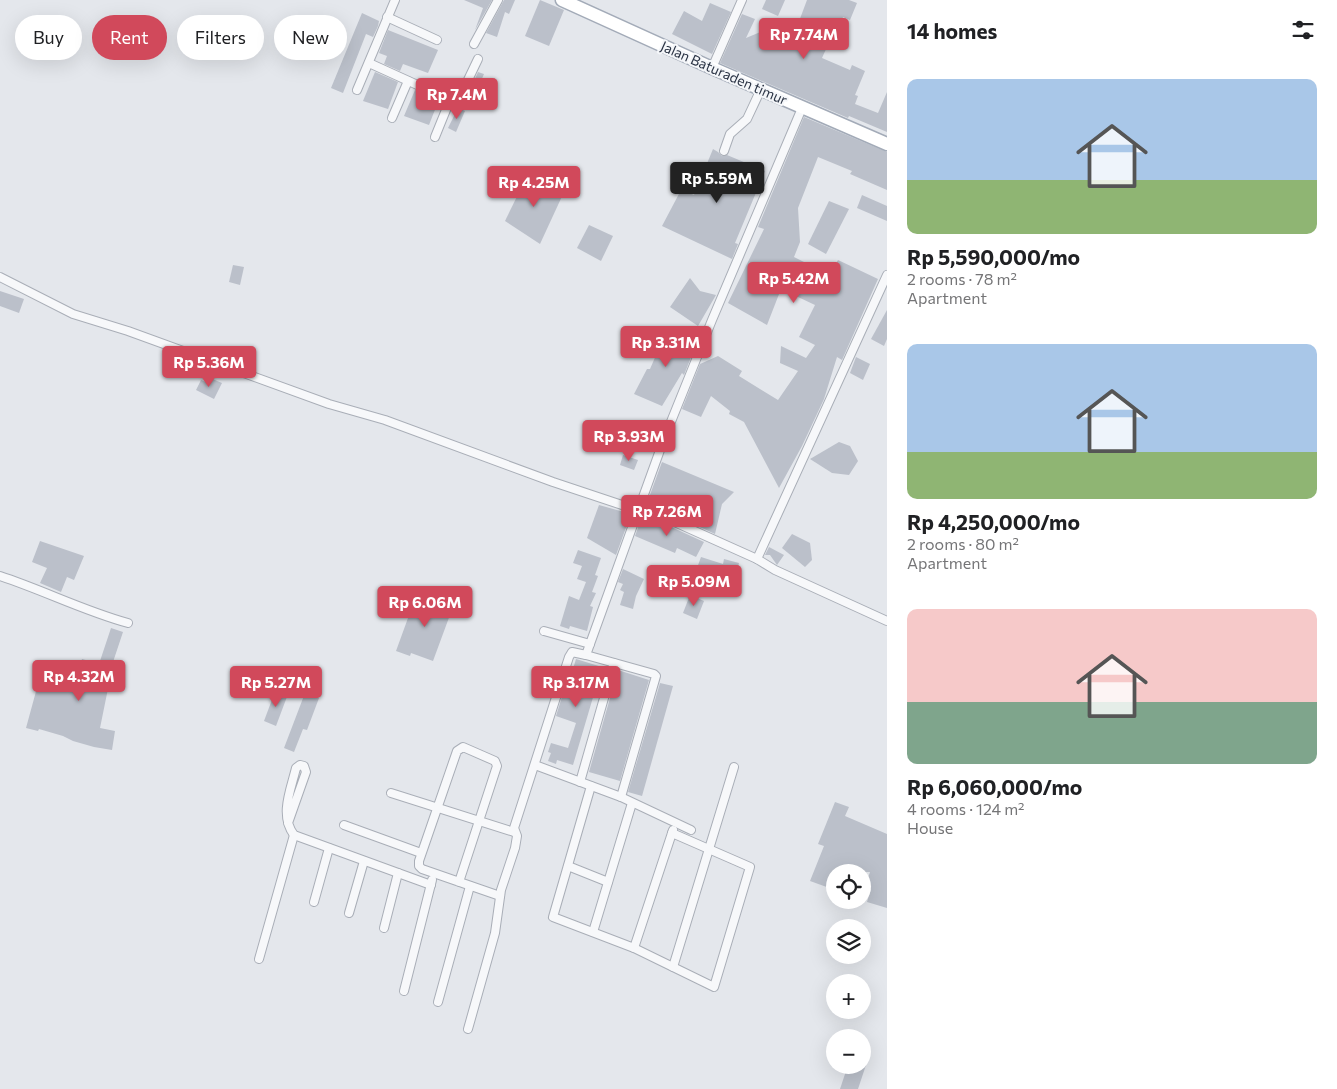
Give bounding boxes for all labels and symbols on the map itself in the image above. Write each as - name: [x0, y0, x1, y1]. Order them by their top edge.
- pin: Rp 7.74M: [752, 18, 856, 60]
- street label: Jalan Baturaden timur: [658, 37, 791, 108]
- pin: Rp 7.4M: [411, 78, 503, 120]
- pin: Rp 5.59M: [665, 162, 769, 204]
- pin: Rp 4.25M: [482, 166, 586, 208]
- pin: Rp 5.42M: [742, 262, 846, 304]
- pin: Rp 3.31M: [614, 326, 718, 368]
- pin: Rp 5.36M: [157, 346, 261, 388]
- pin: Rp 3.93M: [577, 420, 681, 462]
- pin: Rp 7.26M: [615, 494, 719, 537]
- pin: Rp 5.09M: [642, 564, 746, 607]
- pin: Rp 6.06M: [373, 586, 477, 628]
- pin: Rp 4.32M: [27, 660, 131, 702]
- pin: Rp 5.27M: [224, 666, 328, 708]
- pin: Rp 3.17M: [524, 666, 628, 708]

